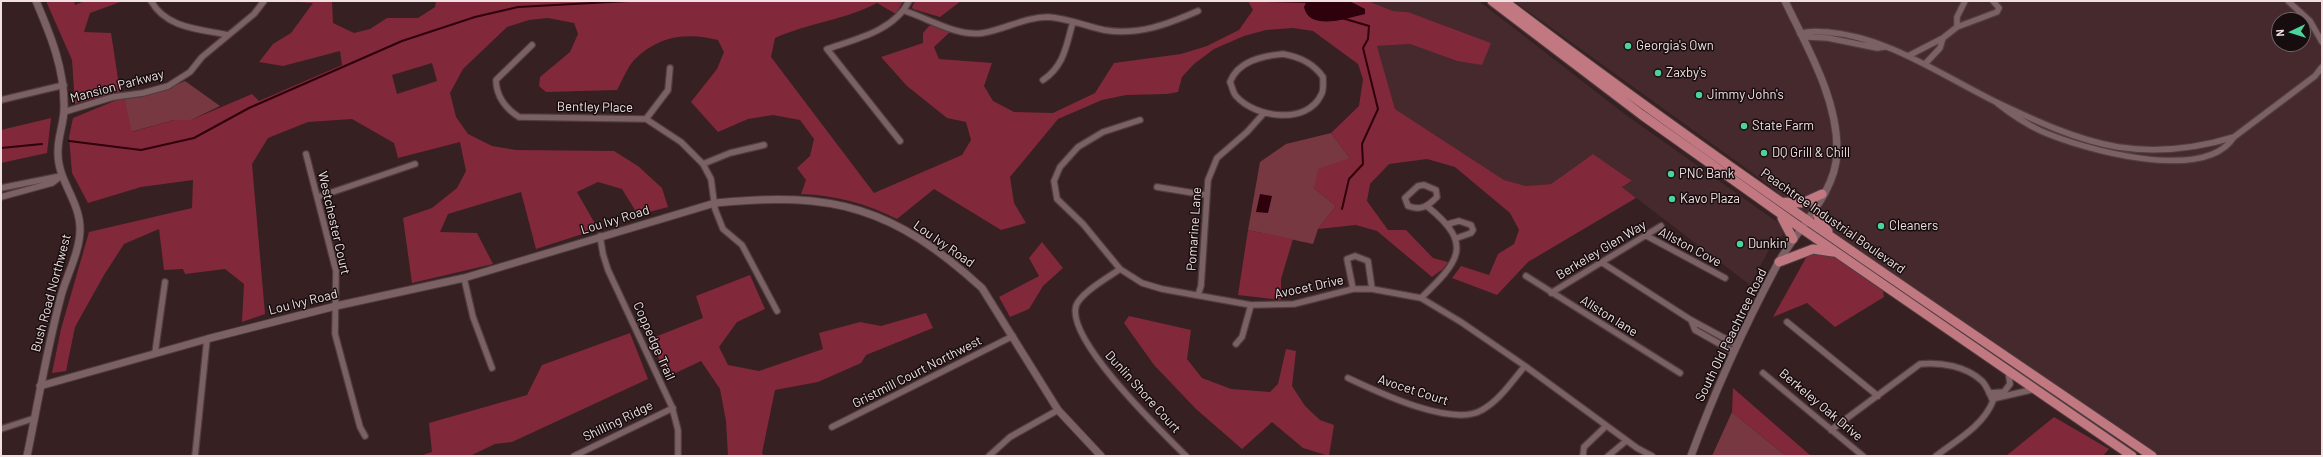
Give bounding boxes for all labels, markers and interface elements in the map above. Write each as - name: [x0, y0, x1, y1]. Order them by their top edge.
- north arrow: [2271, 12, 2311, 52]
- text: N: [2273, 29, 2286, 37]
- place label: Georgia's Own: [1636, 38, 1714, 54]
- marker: Georgia's Own: [1623, 41, 1633, 51]
- place label: Zaxby's: [1666, 65, 1707, 81]
- street label: Mansion Parkway: [68, 66, 166, 106]
- marker: Zaxby's: [1653, 68, 1663, 78]
- place label: Jimmy John's: [1707, 87, 1784, 103]
- marker: Jimmy John's: [1694, 90, 1704, 100]
- street label: Bentley Place: [557, 99, 633, 115]
- place label: State Farm: [1752, 118, 1814, 134]
- marker: State Farm: [1739, 121, 1749, 131]
- place label: DQ Grill & Chill: [1772, 145, 1850, 161]
- marker: DQ Grill & Chill: [1759, 148, 1769, 158]
- street label: Peachtree Industrial Boulevard: [1758, 165, 1908, 277]
- place label: PNC Bank: [1679, 166, 1734, 182]
- marker: PNC Bank: [1666, 169, 1676, 179]
- street label: Westchester Court: [315, 170, 353, 276]
- street label: Pomarine Lane: [1183, 186, 1205, 272]
- place label: Kavo Plaza: [1680, 191, 1740, 207]
- marker: Kavo Plaza: [1667, 194, 1677, 204]
- street label: Lou Ivy Road: [579, 202, 651, 238]
- street label: Lou Ivy Road: [910, 217, 978, 271]
- street label: Berkeley Glen Way: [1553, 217, 1649, 283]
- place label: Cleaners: [1889, 218, 1938, 234]
- marker: Cleaners: [1876, 221, 1886, 231]
- street label: Allston Cove: [1656, 224, 1724, 270]
- street label: Bush Road Northwest: [28, 232, 74, 354]
- place label: Dunkin': [1748, 236, 1788, 252]
- marker: Dunkin': [1735, 239, 1745, 249]
- street label: South Old Peachtree Road: [1692, 266, 1770, 404]
- street label: Avocet Drive: [1273, 272, 1345, 302]
- street label: Lou Ivy Road: [267, 286, 339, 318]
- street label: Allston lane: [1577, 292, 1641, 340]
- street label: Coppedge Trail: [630, 299, 678, 383]
- street label: Gristmill Court Northwest: [850, 333, 984, 411]
- street label: Dunlin Shore Court: [1102, 348, 1184, 436]
- street label: Berkeley Oak Drive: [1776, 366, 1866, 444]
- street label: Avocet Court: [1376, 371, 1450, 409]
- street label: Shilling Ridge: [580, 397, 656, 445]

